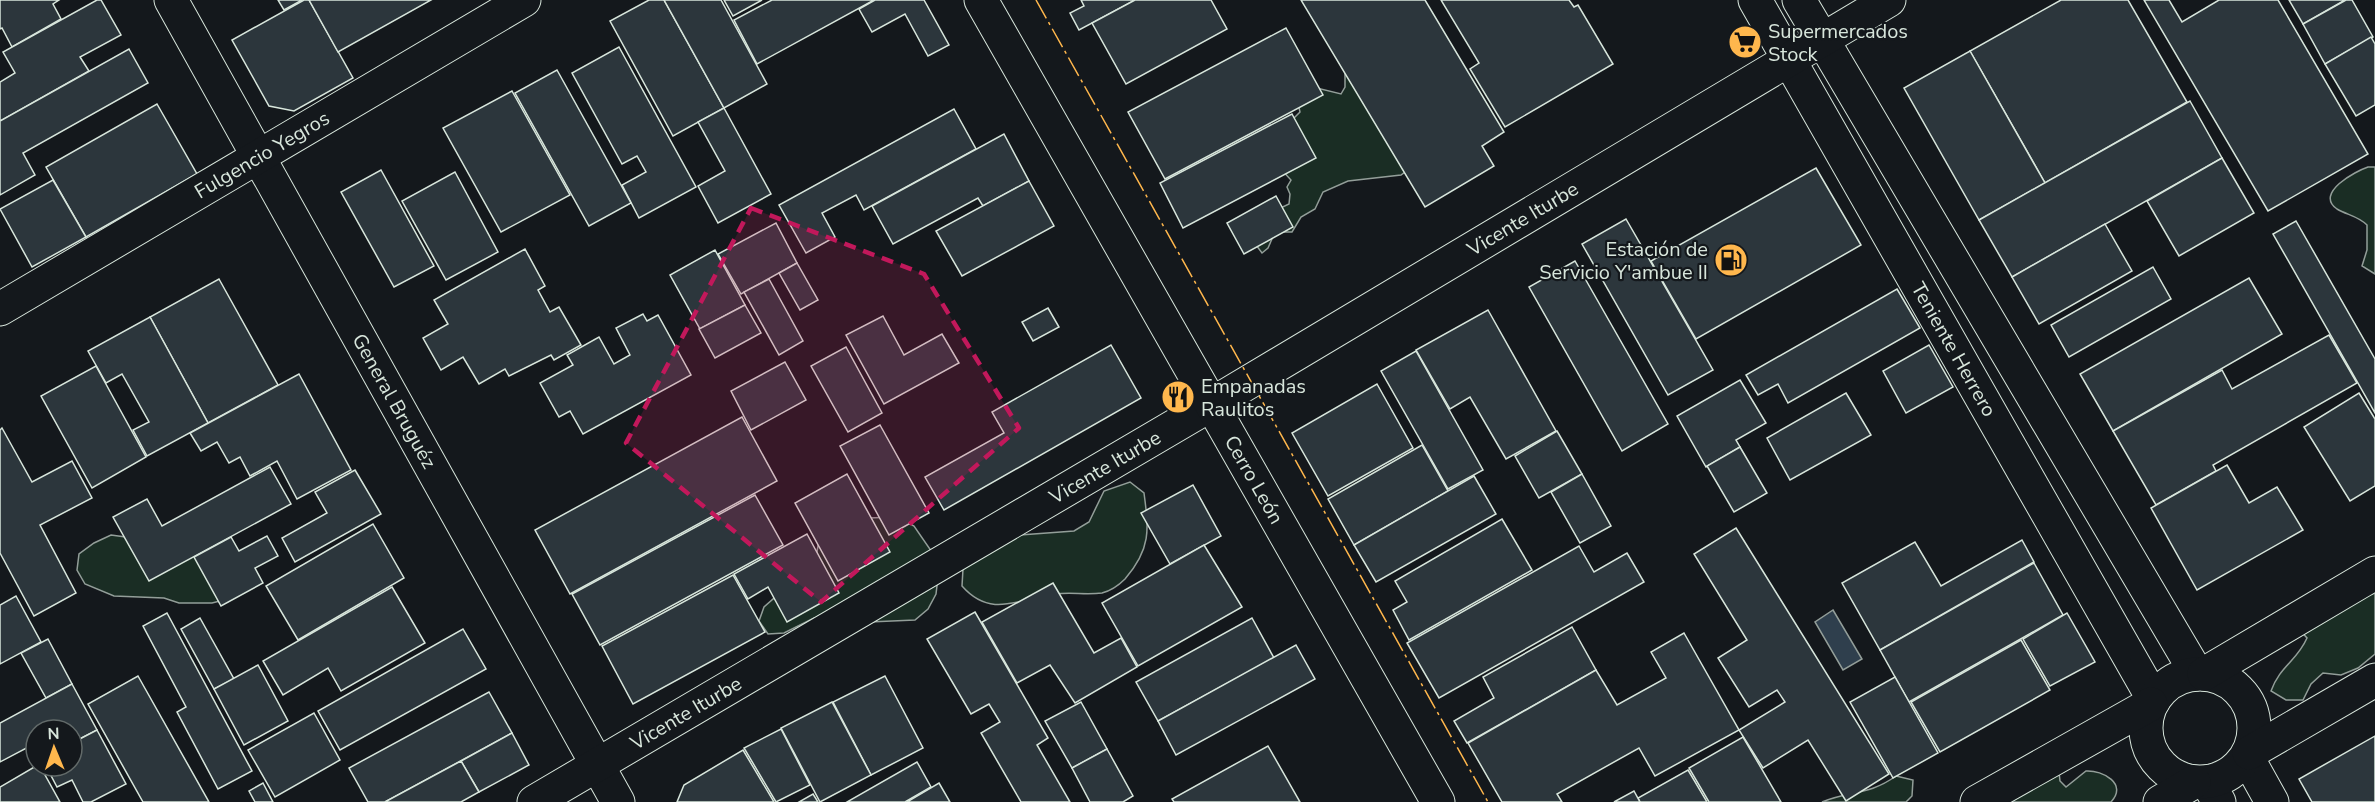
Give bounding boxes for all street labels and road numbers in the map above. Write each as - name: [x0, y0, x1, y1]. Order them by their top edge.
- street label: Fulgencio Yegros: [190, 105, 335, 205]
- street label: Vicente Iturbe: [1461, 175, 1584, 263]
- street label: Teniente Herrero: [1905, 277, 2003, 422]
- street label: General Bruguéz: [346, 329, 443, 474]
- street label: Vicente Iturbe: [1044, 424, 1166, 511]
- street label: Cerro León: [1218, 431, 1290, 529]
- street label: Vicente Iturbe: [624, 670, 747, 757]

